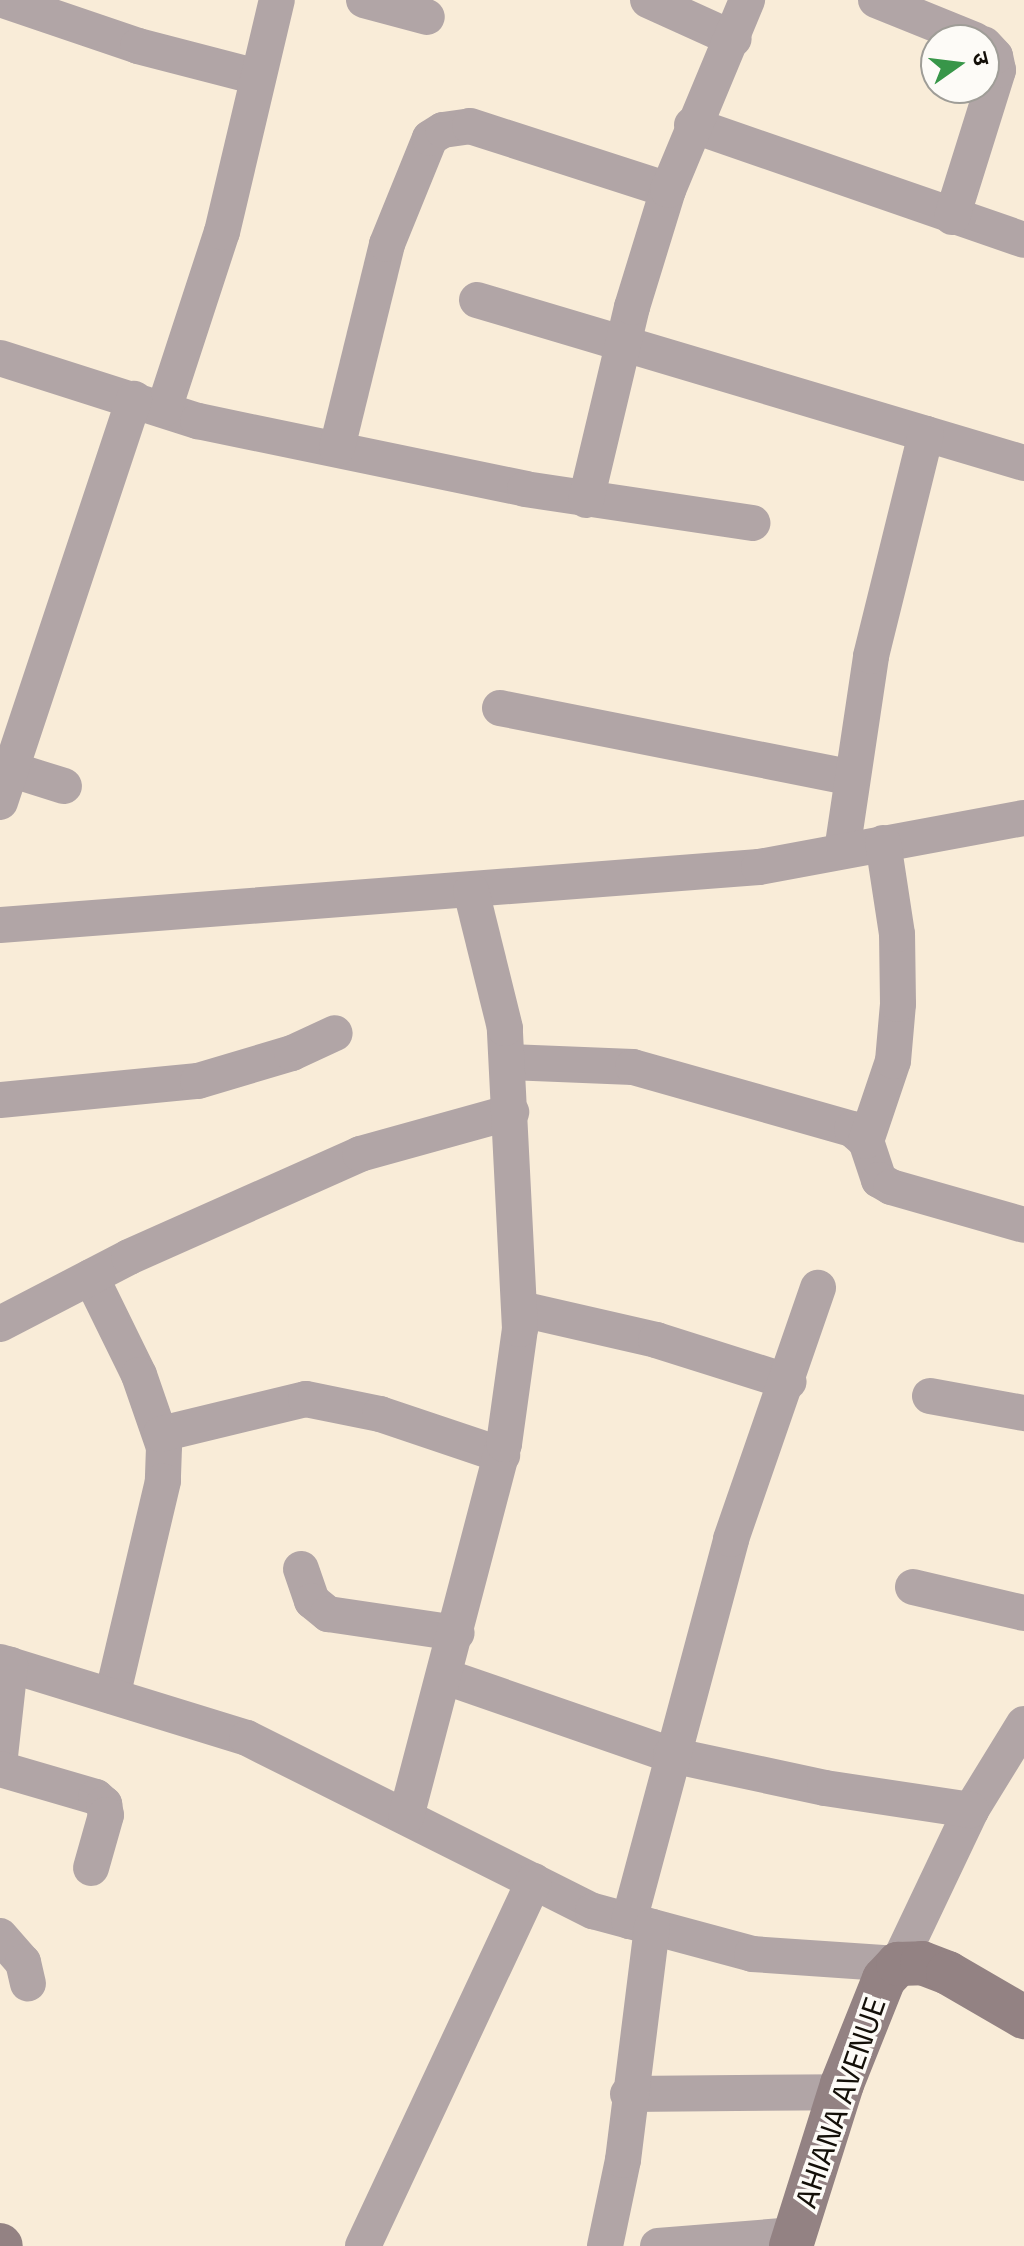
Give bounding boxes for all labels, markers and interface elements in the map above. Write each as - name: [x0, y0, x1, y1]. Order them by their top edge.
- north arrow: [920, 24, 1000, 104]
- text: उ: [966, 49, 996, 68]
- street label: AHIANA AVENUE: [788, 1993, 894, 2213]

